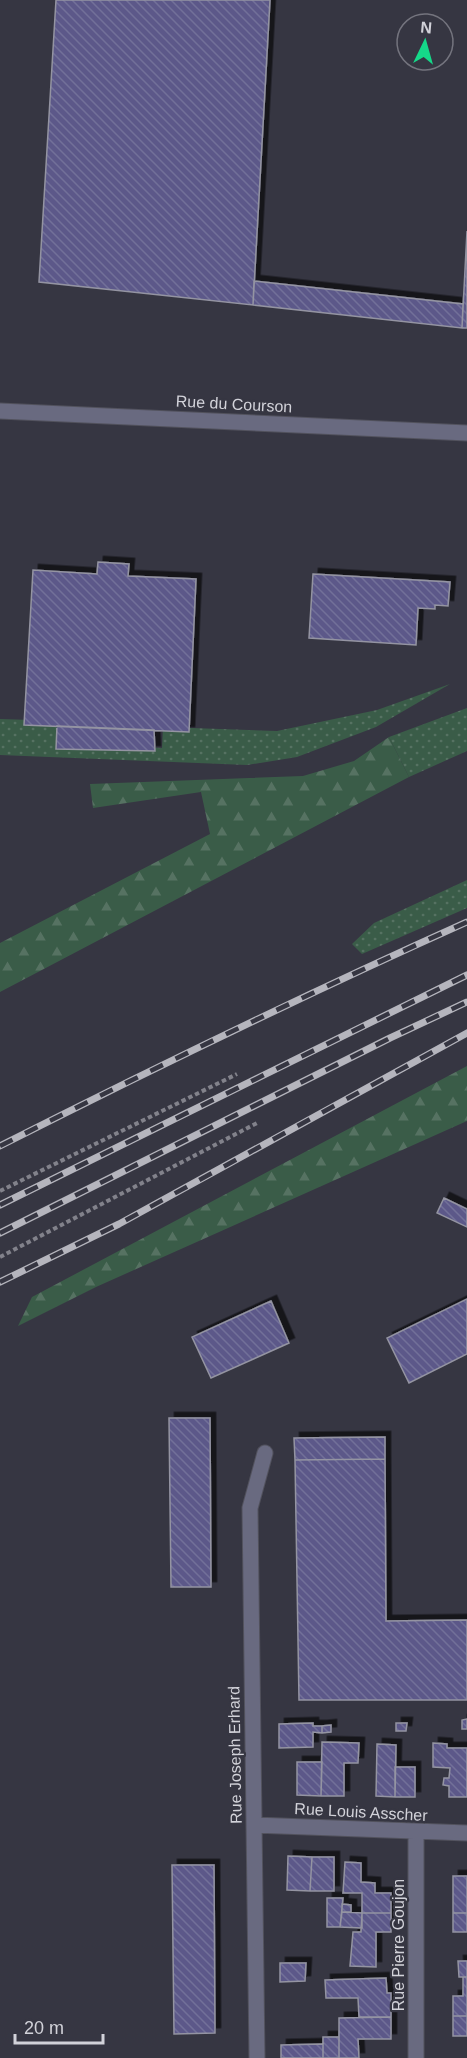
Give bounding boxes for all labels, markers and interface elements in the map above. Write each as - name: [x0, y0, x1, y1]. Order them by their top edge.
- north arrow: [395, 12, 455, 72]
- text: N: [420, 19, 433, 37]
- street label: Rue du Courson: [175, 392, 293, 416]
- street label: Rue Joseph Erhard: [225, 1686, 245, 1824]
- street label: Rue Louis Asscher: [294, 1800, 429, 1824]
- street label: Rue Pierre Goujon: [390, 1879, 407, 2011]
- scale bar: [15, 2007, 104, 2045]
- text: 20 m: [24, 2018, 64, 2038]

